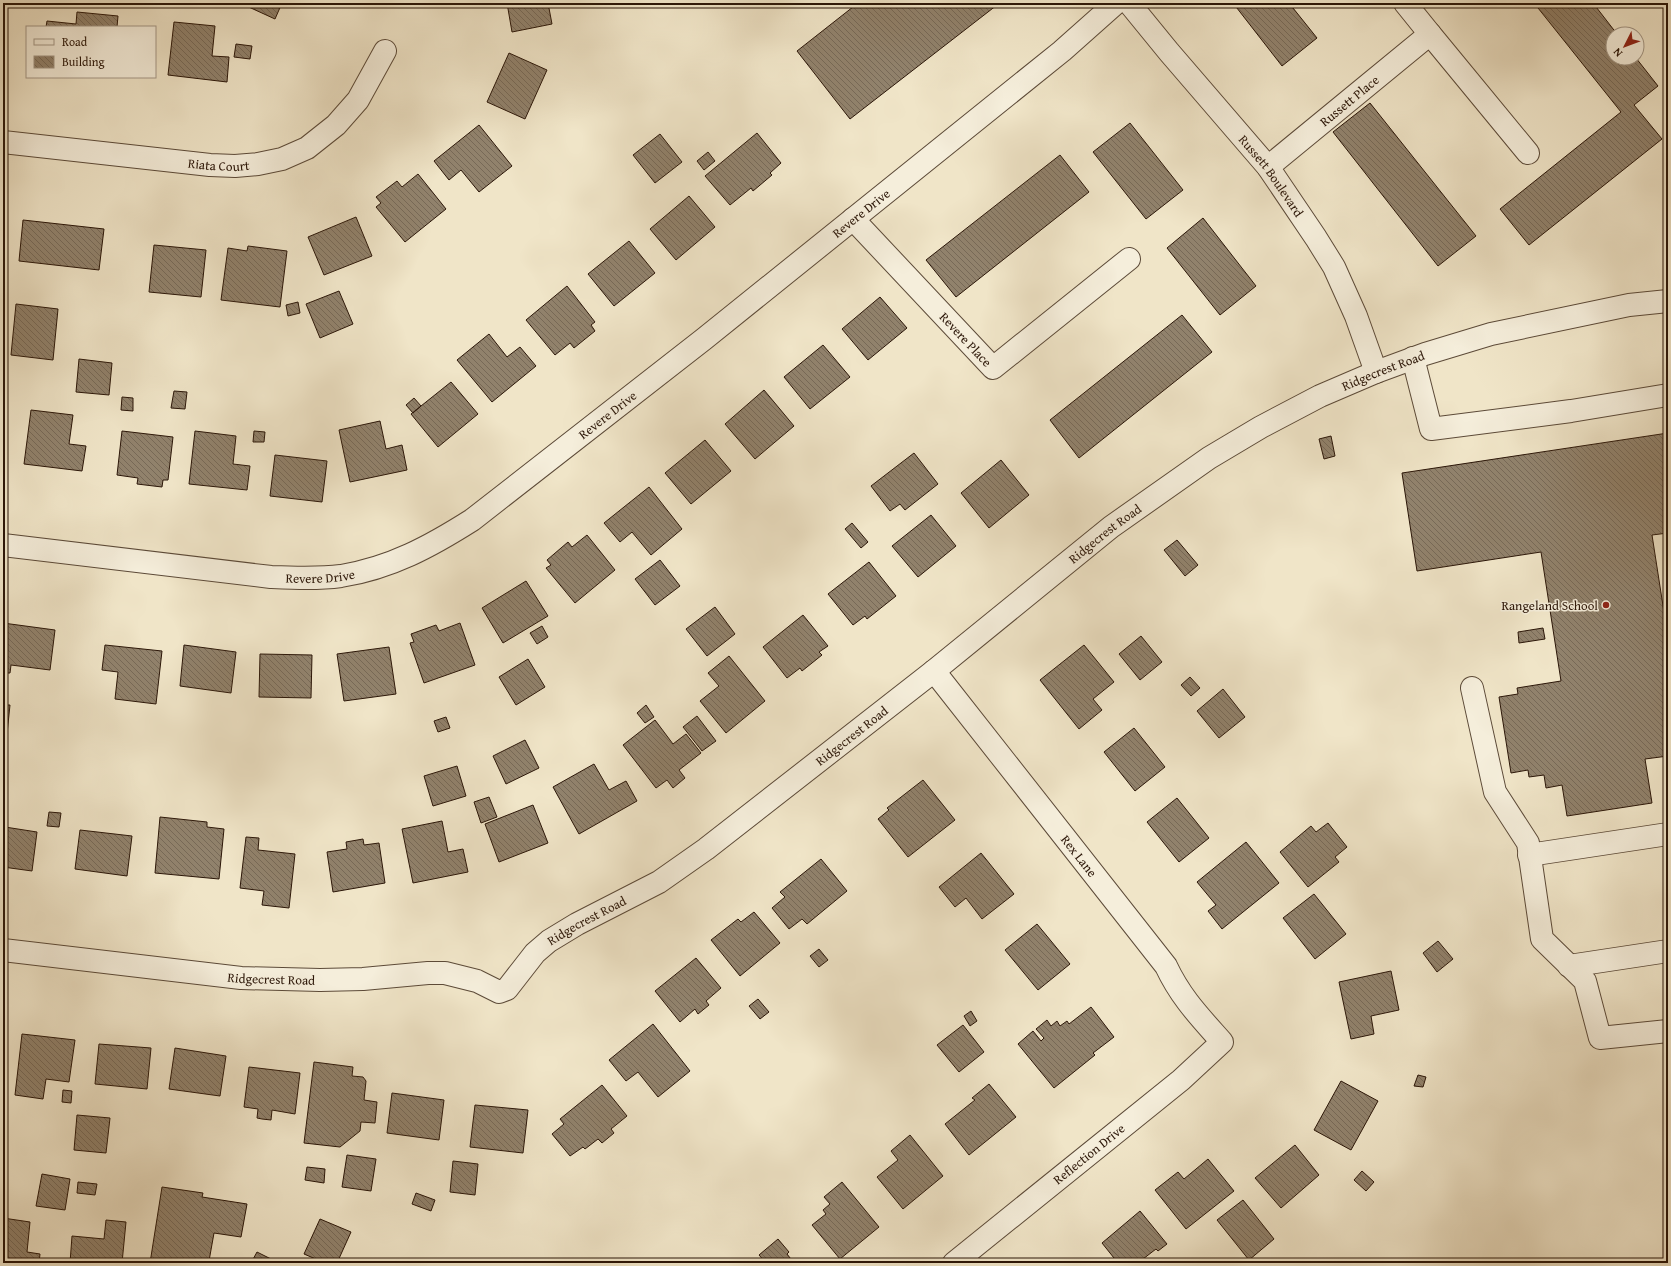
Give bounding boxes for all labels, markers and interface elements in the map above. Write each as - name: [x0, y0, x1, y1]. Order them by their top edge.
- legend: [26, 26, 156, 78]
- north arrow: [1605, 26, 1645, 66]
- text: Road: [62, 33, 88, 50]
- text: N: [1609, 44, 1626, 61]
- text: Building: [62, 53, 105, 70]
- street label: Russett Place: [1315, 70, 1383, 130]
- street label: Russett Boulevard: [1235, 130, 1309, 221]
- street label: Riata Court: [187, 153, 251, 176]
- street label: Revere Drive: [828, 184, 894, 242]
- street label: Revere Place: [936, 308, 996, 371]
- street label: Ridgecrest Road: [1339, 345, 1427, 395]
- street label: Revere Drive: [574, 386, 640, 443]
- street label: Ridgecrest Road: [1064, 499, 1145, 568]
- street label: Revere Drive: [285, 564, 356, 588]
- place label: Rangeland School: [1501, 596, 1598, 615]
- marker: Rangeland School: [1601, 600, 1611, 610]
- street label: Ridgecrest Road: [811, 701, 892, 770]
- street label: Rex Lane: [1057, 831, 1102, 881]
- street label: Ridgecrest Road: [543, 891, 629, 950]
- street label: Ridgecrest Road: [227, 967, 315, 989]
- street label: Reflection Drive: [1049, 1119, 1129, 1189]

